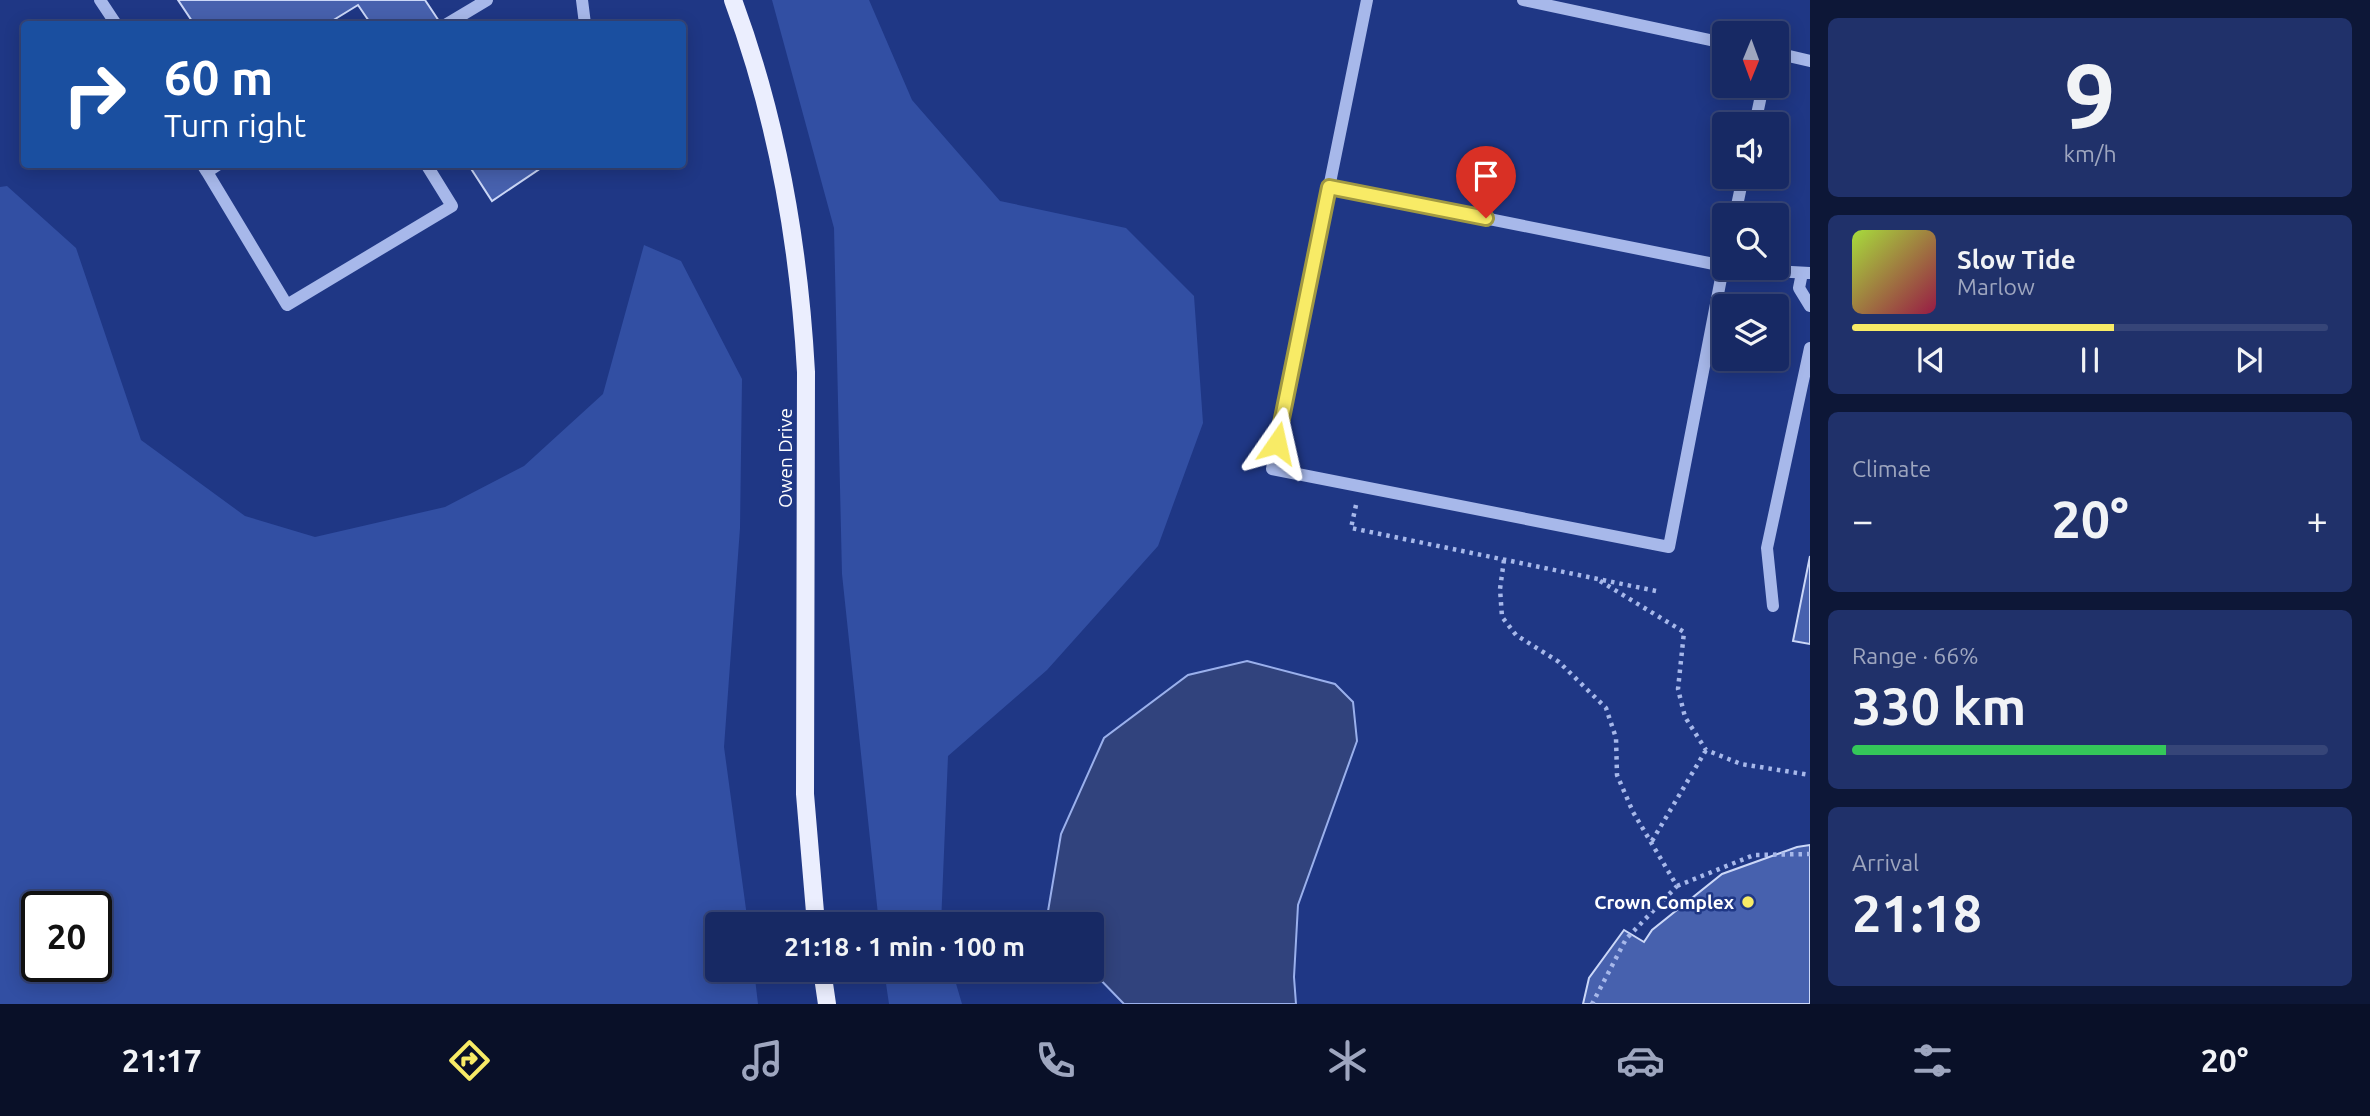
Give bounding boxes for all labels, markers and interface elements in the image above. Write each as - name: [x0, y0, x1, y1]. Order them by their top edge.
- north arrow: [1712, 21, 1788, 98]
- map controls: [1712, 21, 1789, 371]
- text: 9: [2064, 44, 2116, 146]
- icon: right: [49, 49, 140, 140]
- text: 60 m: [164, 49, 273, 104]
- text: Turn right: [164, 107, 306, 143]
- button: sound: [1712, 112, 1789, 189]
- text: km/h: [2063, 141, 2117, 166]
- pin: [1456, 146, 1516, 218]
- icon: arrive: [1467, 157, 1505, 195]
- button: search: [1712, 203, 1789, 280]
- text: Slow Tide: [1957, 245, 2076, 274]
- text: Marlow: [1957, 274, 2035, 299]
- button: layers: [1712, 294, 1789, 371]
- icon: previous: [1912, 341, 1950, 379]
- icon: pause: [2071, 341, 2109, 379]
- icon: next: [2230, 341, 2268, 379]
- position arrow: [1240, 406, 1314, 480]
- street label: Owen Drive: [774, 408, 796, 508]
- text: Climate: [1852, 456, 1931, 481]
- text: 20°: [2051, 490, 2129, 548]
- text: −: [1852, 499, 1873, 541]
- text: +: [2307, 499, 2328, 541]
- text: Range · 66%: [1852, 643, 1979, 668]
- text: 330 km: [1852, 677, 2026, 735]
- text: Arrival: [1852, 850, 1919, 875]
- text: 21:18: [1852, 884, 1982, 942]
- speed limit sign: 20: [21, 891, 112, 982]
- place label: Crown Complex: [1594, 891, 1735, 913]
- marker: Crown Complex: [1740, 894, 1756, 910]
- text: 21:18 · 1 min · 100 m: [784, 932, 1025, 961]
- icon: directions: [445, 1036, 494, 1085]
- icon: music: [738, 1036, 787, 1085]
- icon: phone: [1031, 1036, 1080, 1085]
- icon: climate: [1323, 1036, 1372, 1085]
- icon: car: [1616, 1036, 1665, 1085]
- icon: filters: [1908, 1036, 1957, 1085]
- text: 21:17: [122, 1042, 202, 1078]
- text: 20°: [2201, 1042, 2248, 1078]

